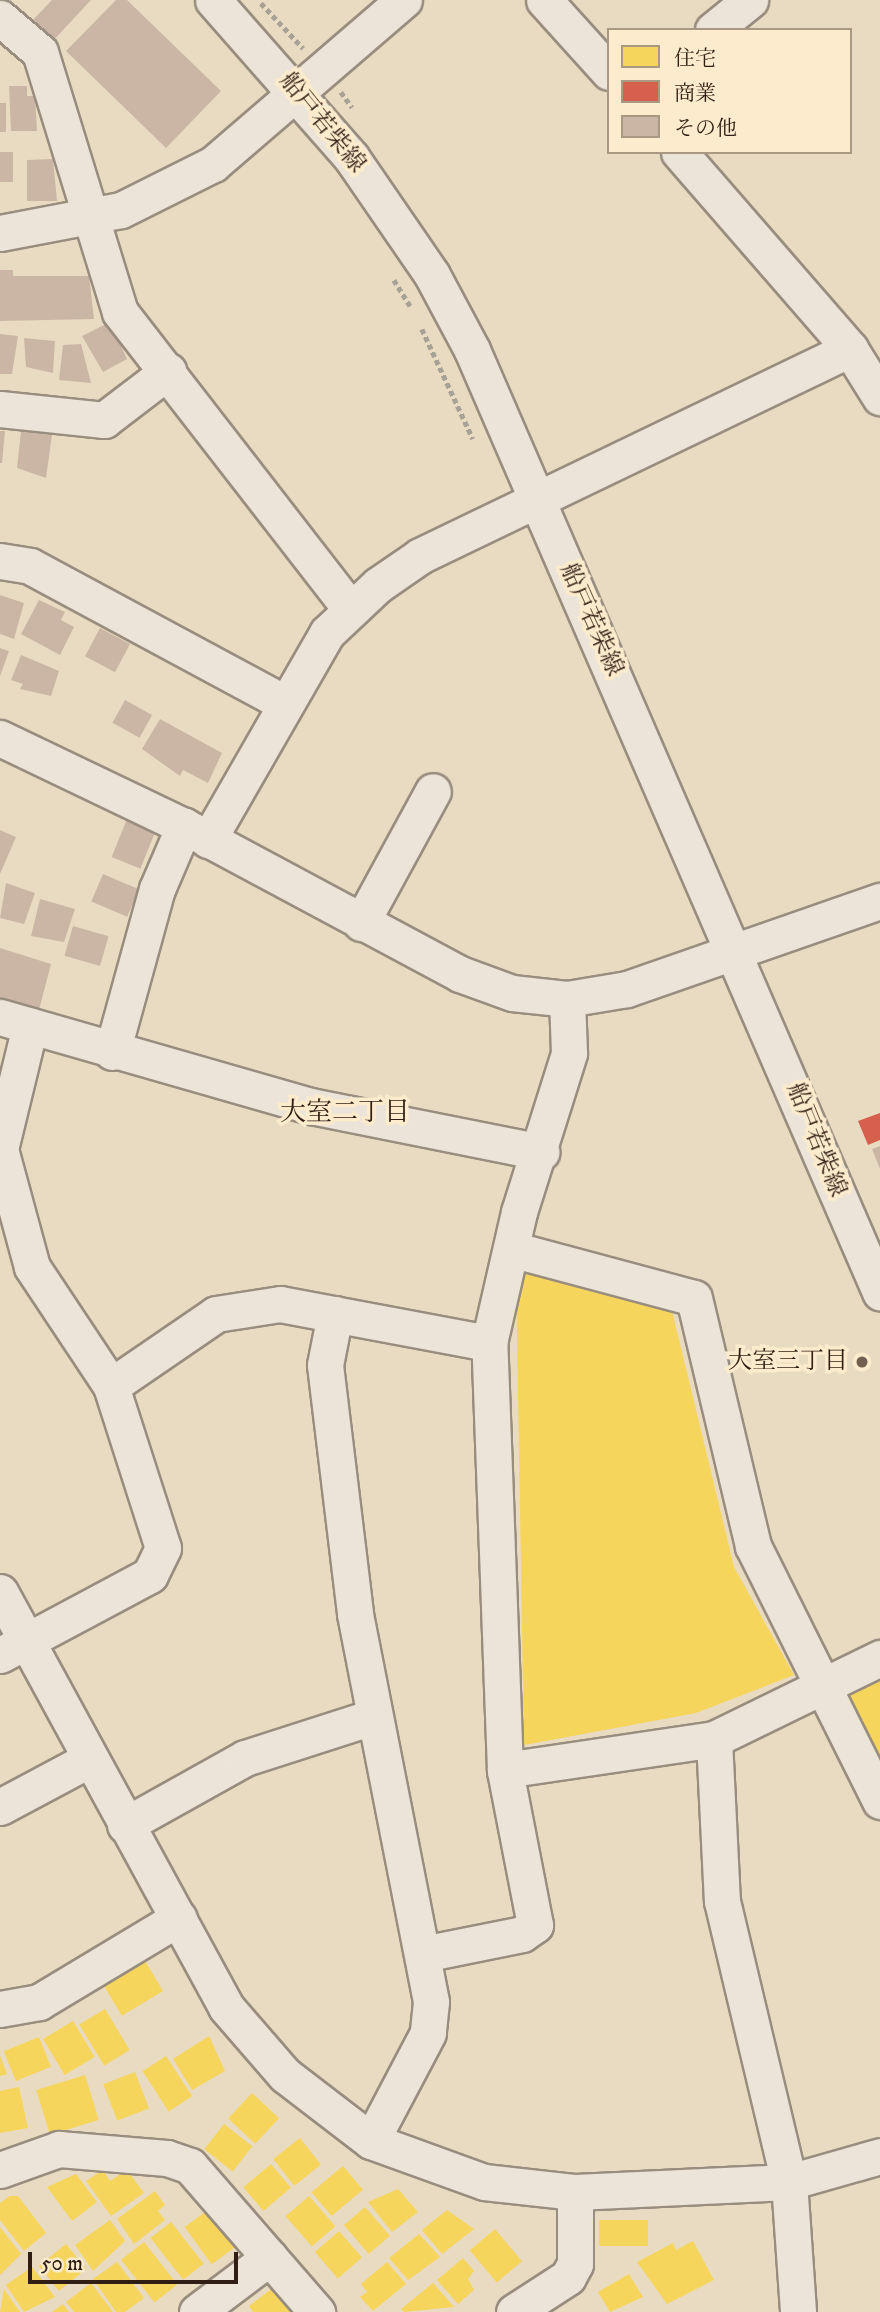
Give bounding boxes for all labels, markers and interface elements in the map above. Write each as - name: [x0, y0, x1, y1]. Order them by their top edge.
- legend: [607, 28, 852, 154]
- text: 住宅: [674, 46, 716, 72]
- street label: 船戸若柴線: [273, 67, 371, 179]
- text: 商業: [674, 81, 716, 107]
- text: その他: [674, 116, 737, 142]
- street label: 船戸若柴線: [553, 559, 629, 681]
- street label: 船戸若柴線: [780, 1079, 852, 1201]
- district label: 大室二丁目: [280, 1097, 410, 1129]
- place label: 大室三丁目: [728, 1348, 848, 1376]
- marker: 大室三丁目: [854, 1354, 870, 1370]
- scale bar: [32, 2238, 242, 2282]
- text: 50 m: [41, 2251, 83, 2277]

